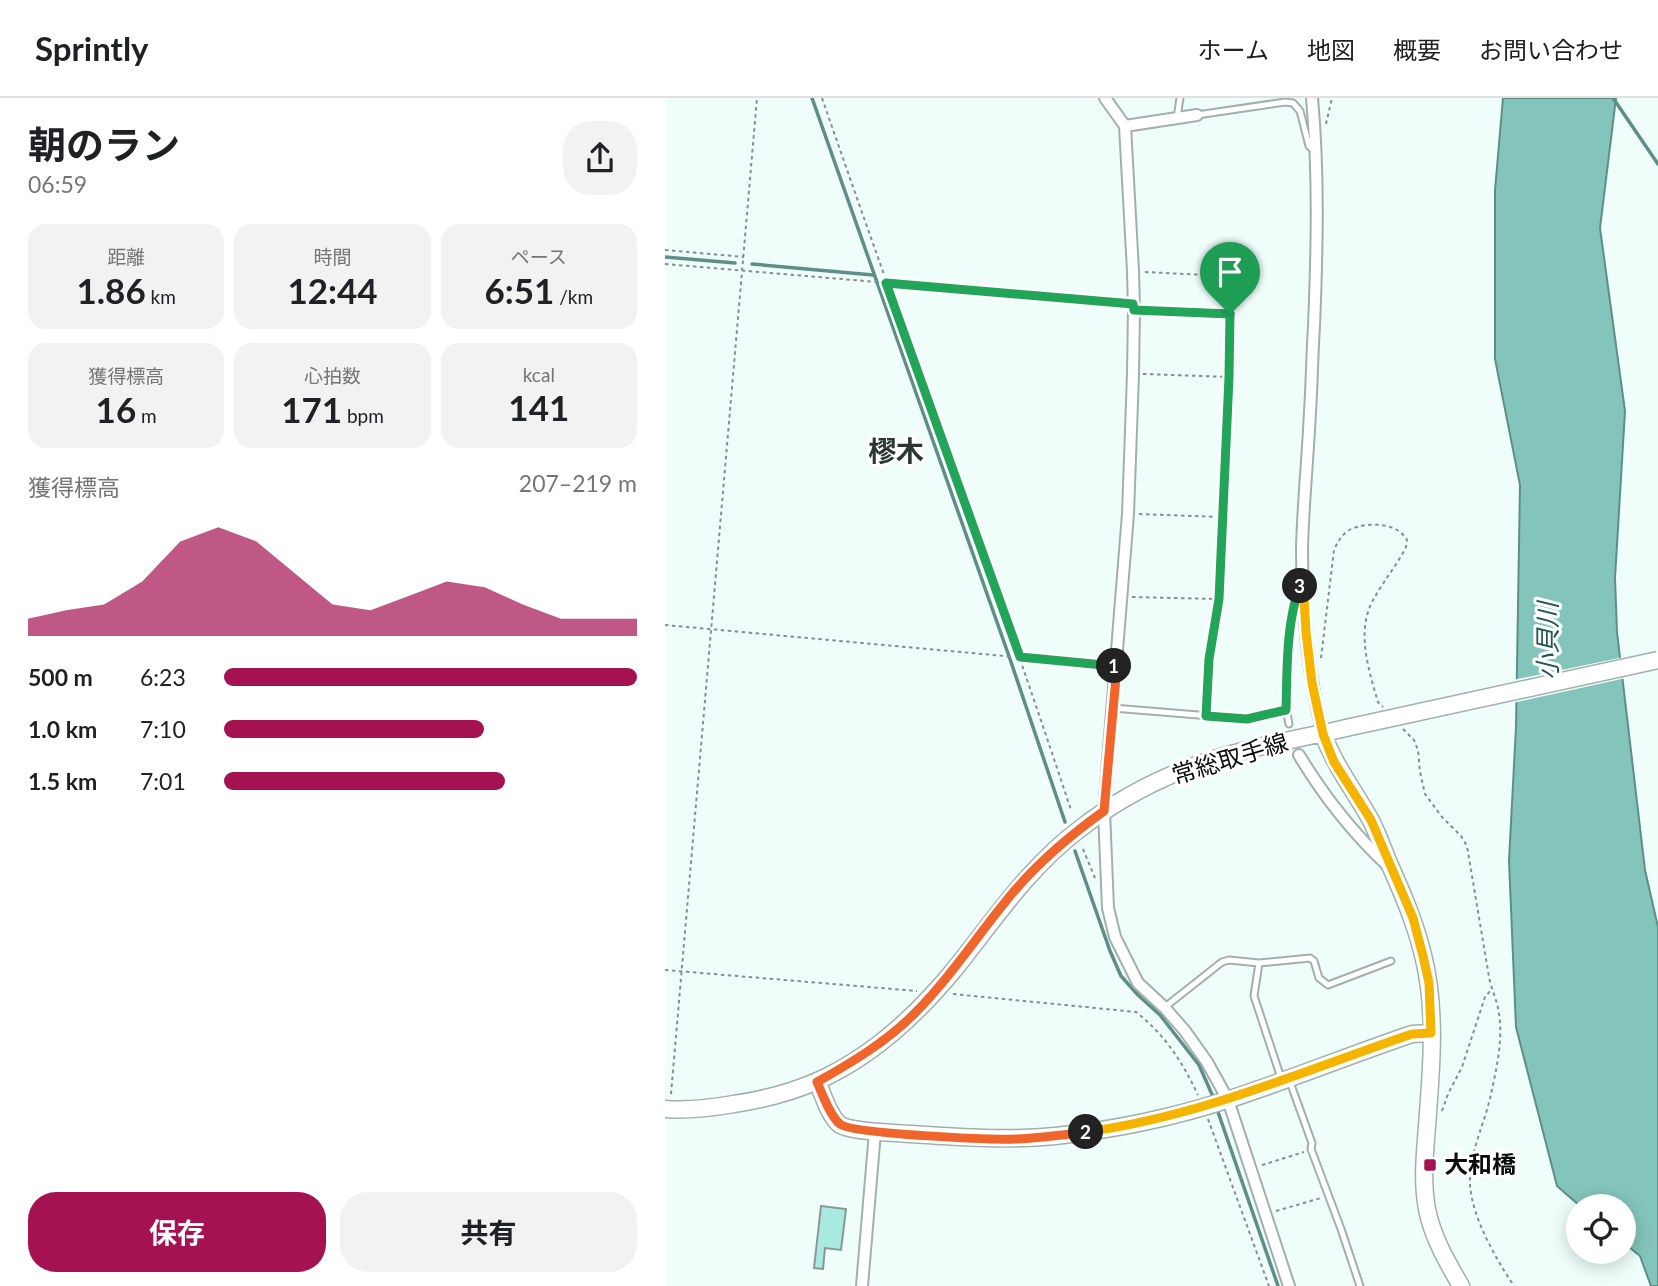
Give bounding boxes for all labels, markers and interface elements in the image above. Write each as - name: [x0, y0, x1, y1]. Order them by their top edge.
- text: Sprintly: [35, 28, 149, 68]
- text: ホーム: [1198, 35, 1269, 64]
- text: 地図: [1307, 35, 1355, 64]
- text: 概要: [1393, 35, 1441, 64]
- text: お問い合わせ: [1479, 35, 1623, 64]
- text: 朝のラン: [28, 121, 180, 167]
- button: share: [563, 121, 637, 195]
- text: 06:59: [28, 170, 87, 198]
- pin: [1200, 242, 1260, 314]
- text: 距離: [107, 245, 145, 268]
- text: 時間: [313, 245, 352, 268]
- text: ペース: [511, 245, 567, 268]
- icon: arrive: [1211, 253, 1249, 291]
- text: 1.86: [76, 269, 146, 311]
- text: 12:44: [287, 269, 378, 311]
- text: 6:51: [484, 269, 554, 311]
- text: km: [146, 285, 176, 308]
- text: /km: [554, 285, 593, 308]
- text: kcal: [523, 363, 555, 386]
- text: 獲得標高: [88, 364, 164, 387]
- text: 心拍数: [304, 364, 361, 387]
- text: 141: [508, 386, 569, 428]
- text: 16: [96, 388, 136, 430]
- text: 171: [281, 388, 342, 430]
- text: m: [136, 404, 157, 427]
- text: bpm: [342, 404, 384, 427]
- district label: 樛木: [868, 433, 924, 467]
- text: 207–219 m: [519, 469, 637, 497]
- text: 獲得標高: [28, 473, 120, 501]
- pin: 3: [1283, 568, 1317, 603]
- text: 3: [1294, 574, 1305, 597]
- water label: 小貝川: [1531, 599, 1563, 680]
- pin: 1: [1097, 648, 1131, 684]
- text: 1: [1108, 654, 1119, 677]
- text: 500 m: [28, 663, 93, 691]
- text: 6:23: [140, 663, 186, 691]
- text: 1.0 km: [28, 715, 97, 743]
- text: 7:10: [140, 715, 186, 743]
- street label: 常総取手線: [1168, 726, 1291, 789]
- text: 1.5 km: [28, 767, 97, 795]
- text: 7:01: [140, 767, 186, 795]
- pin: 2: [1069, 1114, 1103, 1150]
- text: 2: [1080, 1120, 1091, 1143]
- place label: 大和橋: [1444, 1149, 1516, 1178]
- marker: 大和橋: [1422, 1157, 1438, 1173]
- button: 保存: [28, 1192, 326, 1272]
- button: 共有: [340, 1192, 637, 1272]
- map controls: [1566, 1194, 1636, 1264]
- button: locate: [1566, 1194, 1636, 1264]

